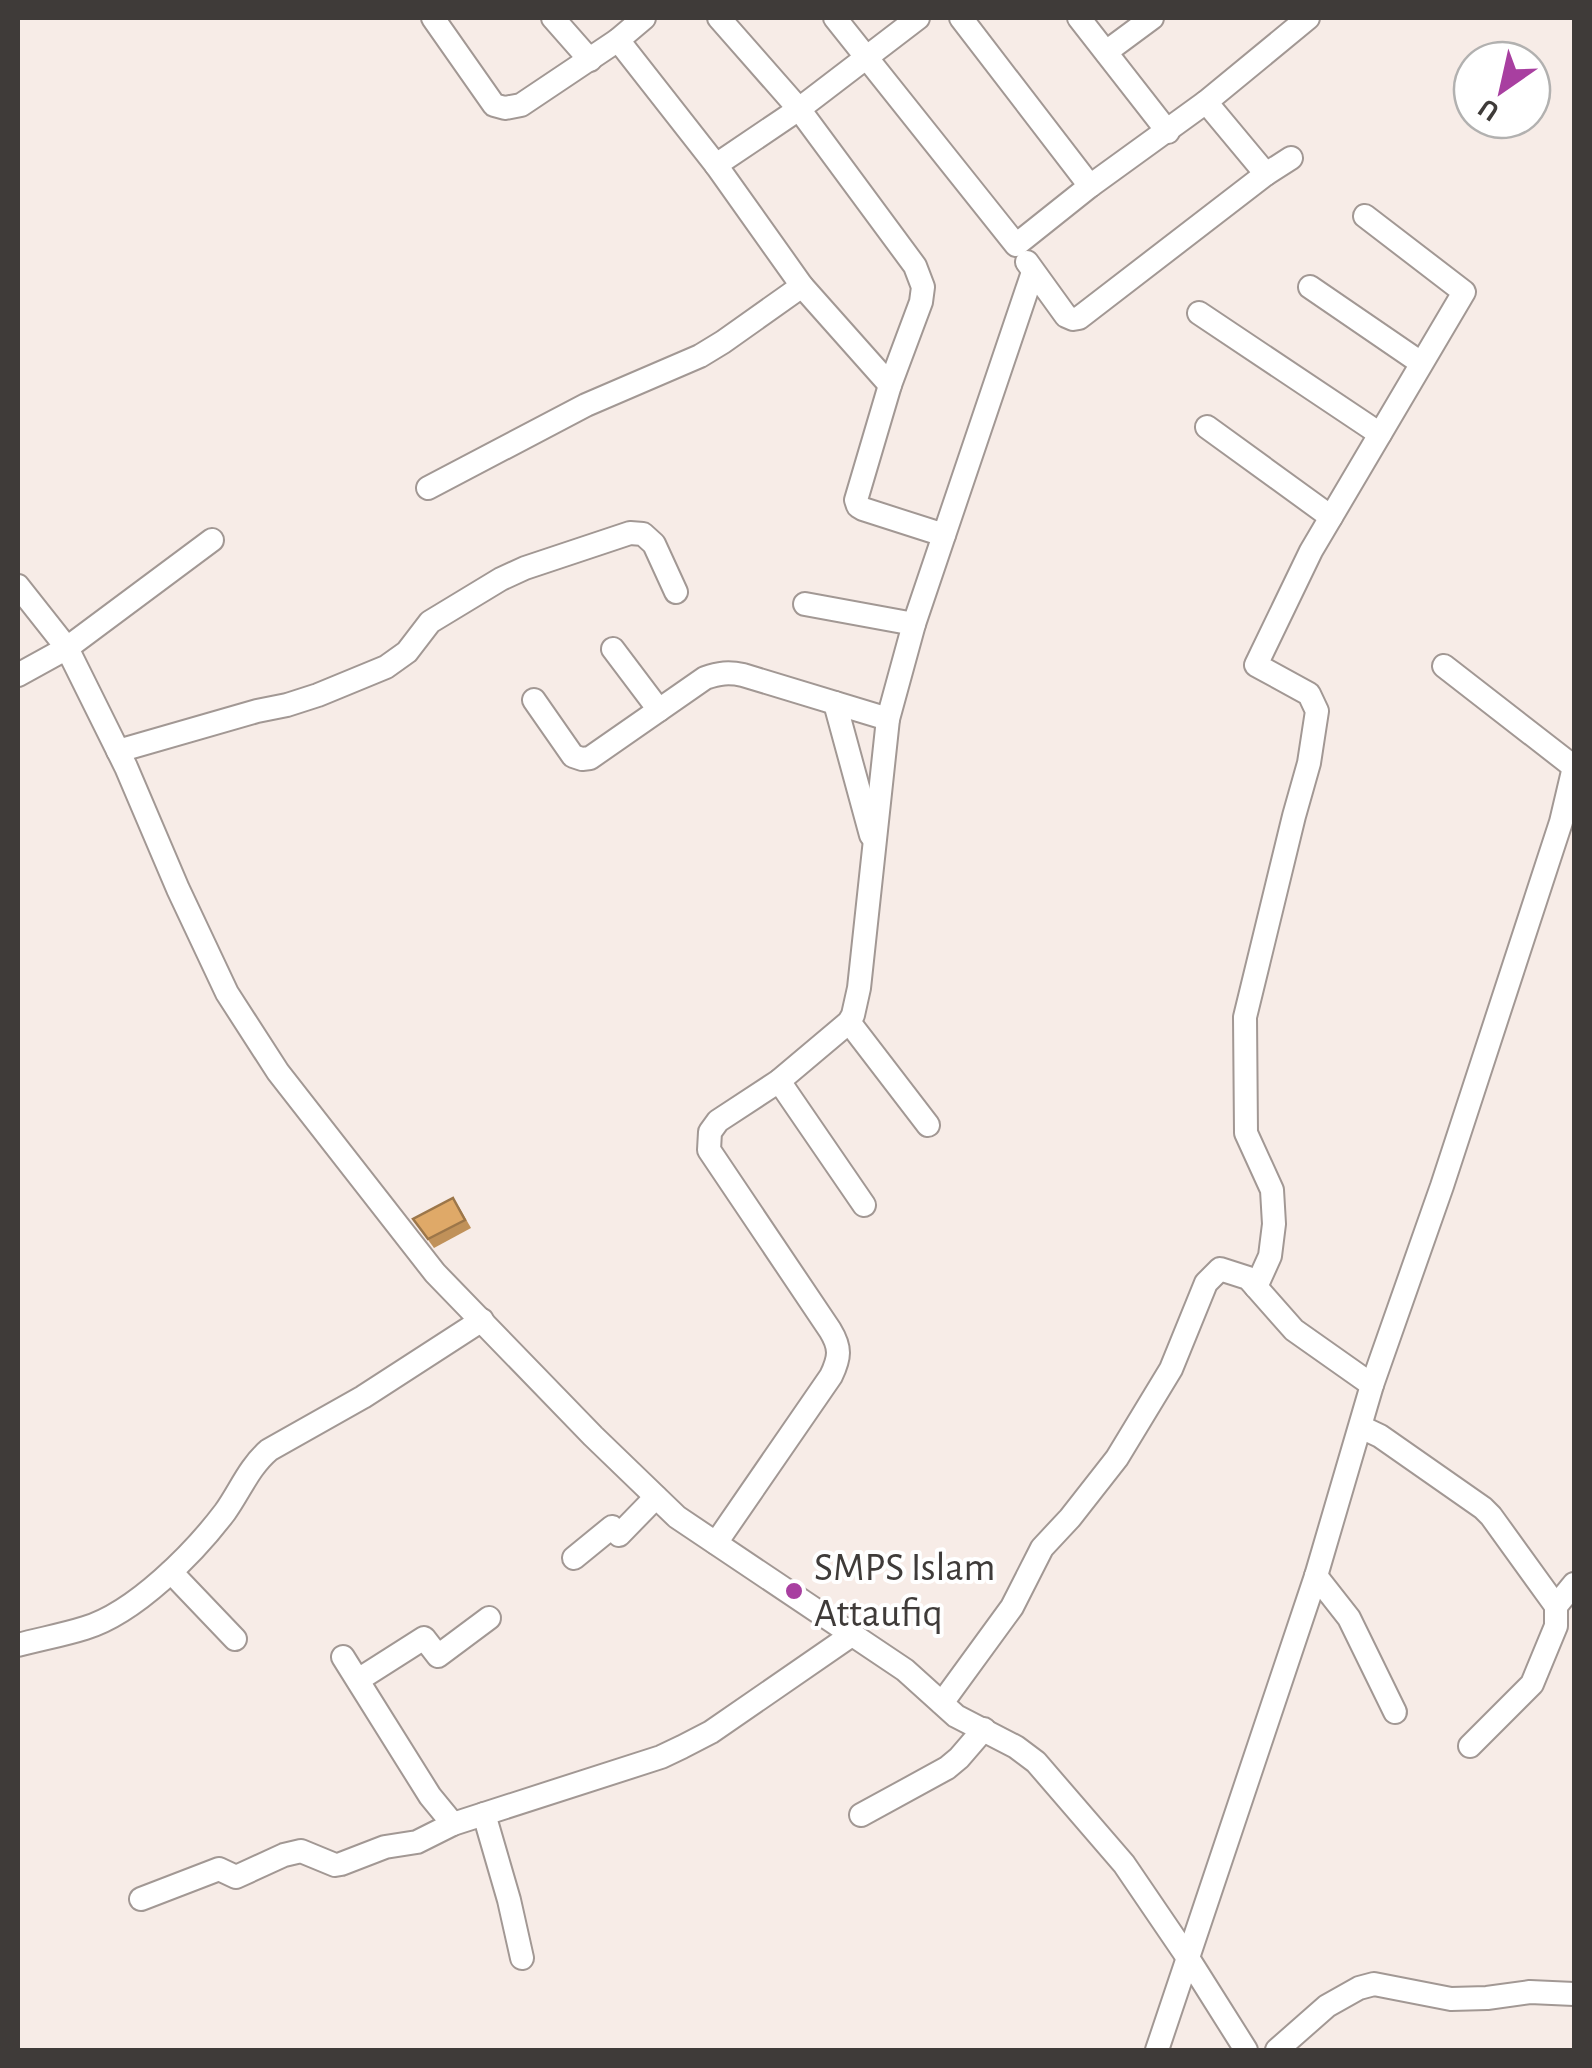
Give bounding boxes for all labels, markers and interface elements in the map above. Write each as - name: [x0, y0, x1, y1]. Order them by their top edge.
- north arrow: [1452, 40, 1552, 140]
- text: U: [1474, 92, 1504, 126]
- place label: SMPS Islam Attaufiq: [814, 1548, 995, 1634]
- marker: SMPS Islam Attaufiq: [783, 1580, 805, 1602]

